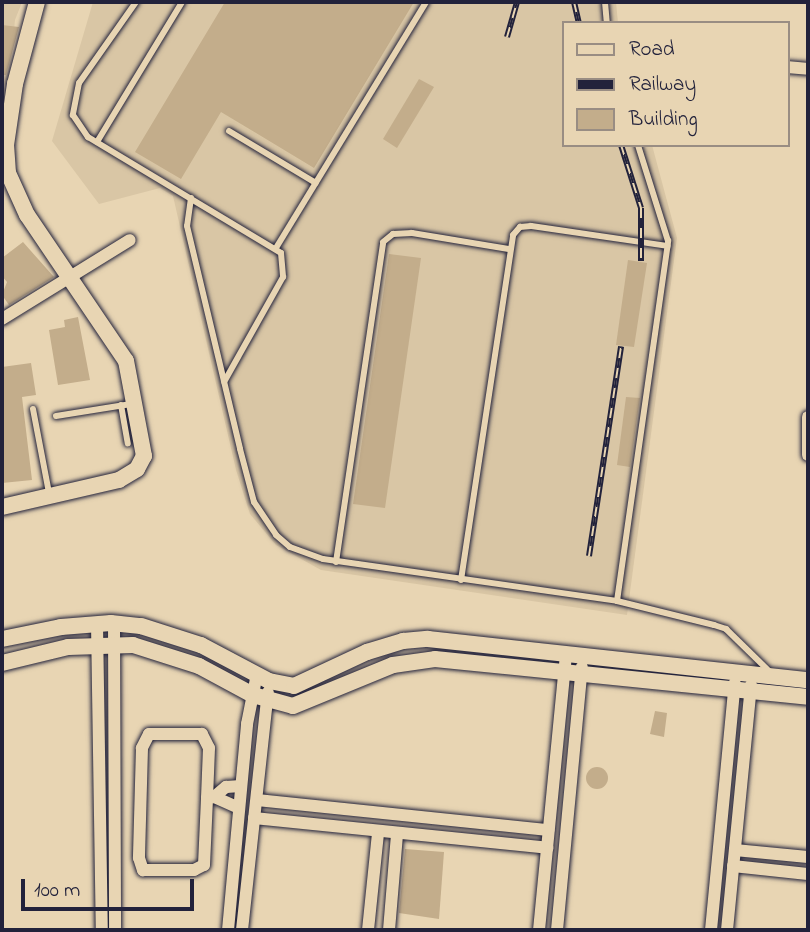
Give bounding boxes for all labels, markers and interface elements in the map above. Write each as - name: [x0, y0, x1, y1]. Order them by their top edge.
- legend: [562, 21, 789, 147]
- text: Road: [629, 35, 675, 65]
- text: Railway: [629, 70, 696, 100]
- text: Building: [629, 105, 698, 135]
- scale bar: [24, 866, 198, 910]
- text: 100 m: [34, 876, 80, 906]

